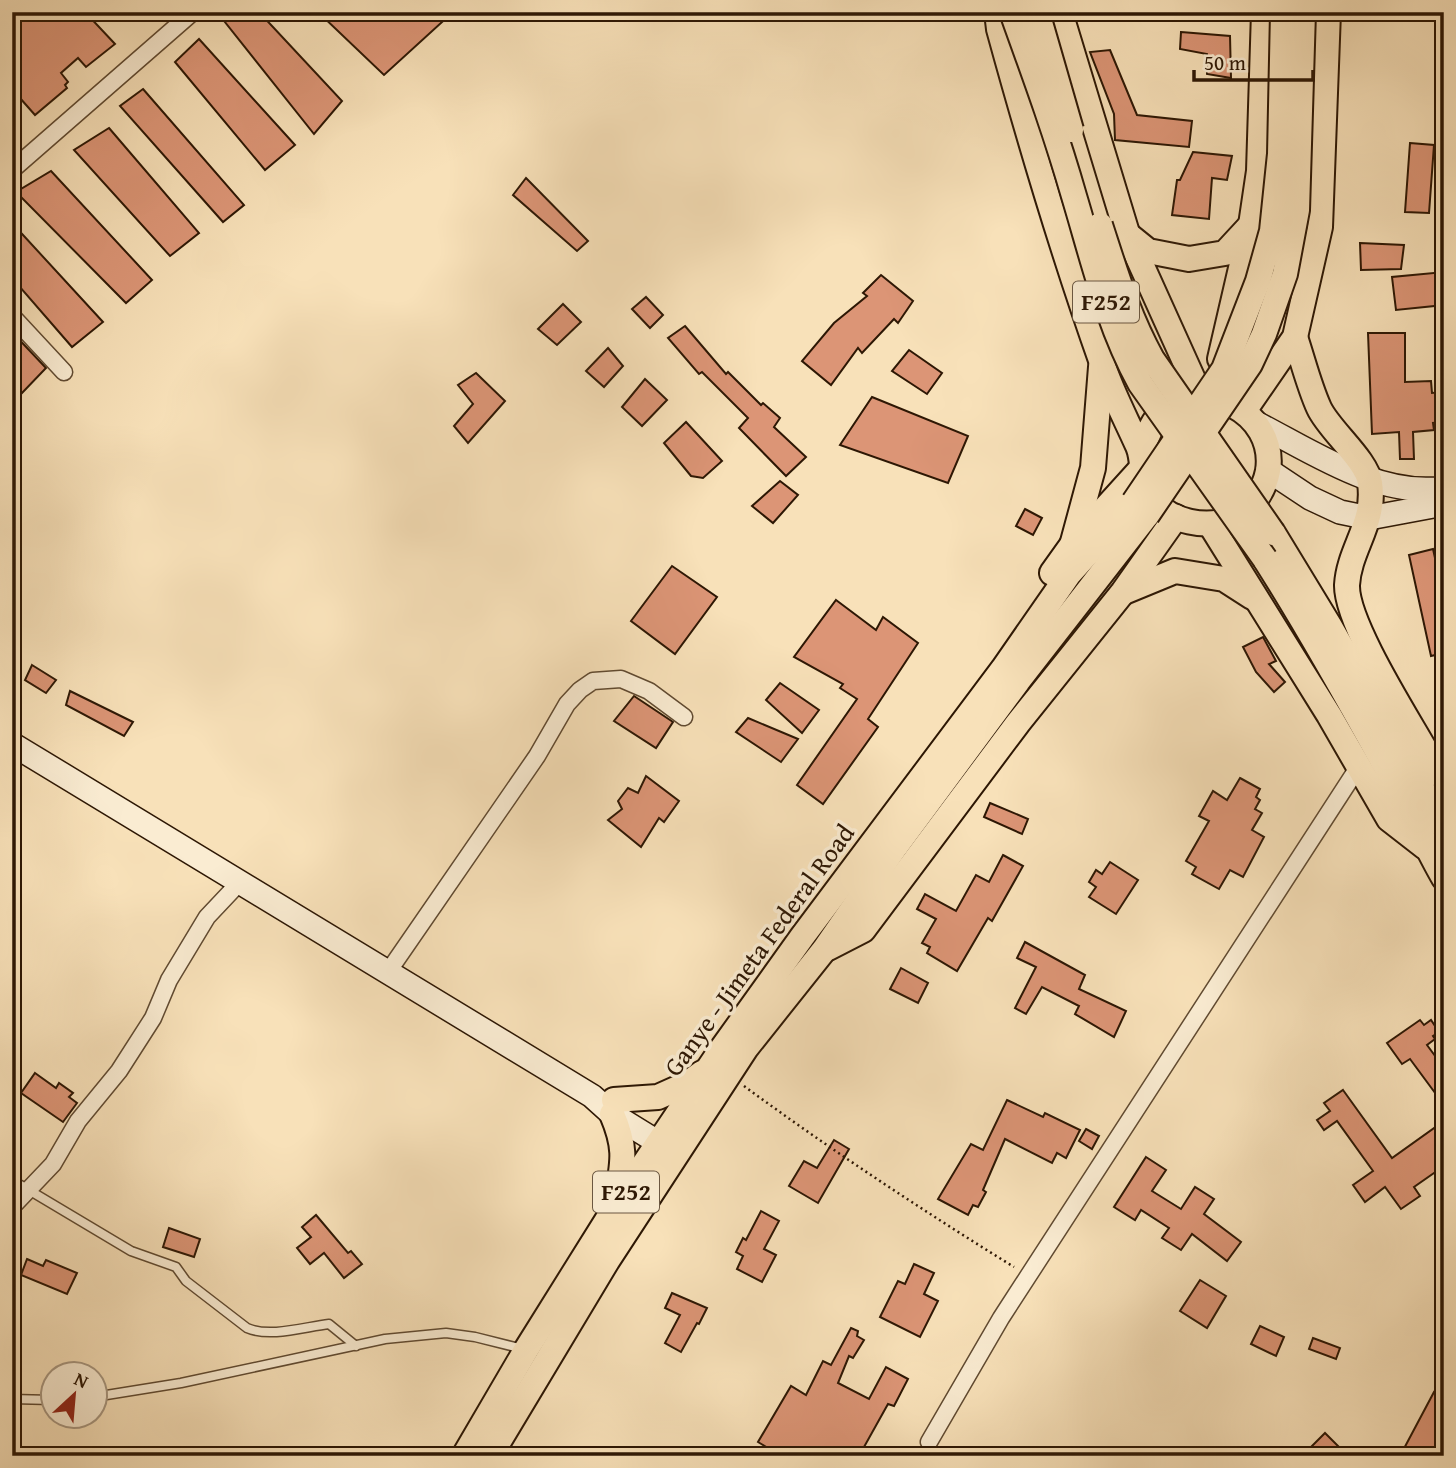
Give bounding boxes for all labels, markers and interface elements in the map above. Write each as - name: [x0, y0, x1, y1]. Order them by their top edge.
- scale bar: [1194, 38, 1312, 82]
- text: 50 m: [1204, 47, 1246, 78]
- road number: F252: [1073, 282, 1139, 323]
- street label: Ganye - Jimeta Federal Road: [654, 815, 864, 1084]
- road number: F252: [593, 1172, 659, 1212]
- north arrow: [38, 1360, 108, 1430]
- text: N: [70, 1364, 94, 1395]

